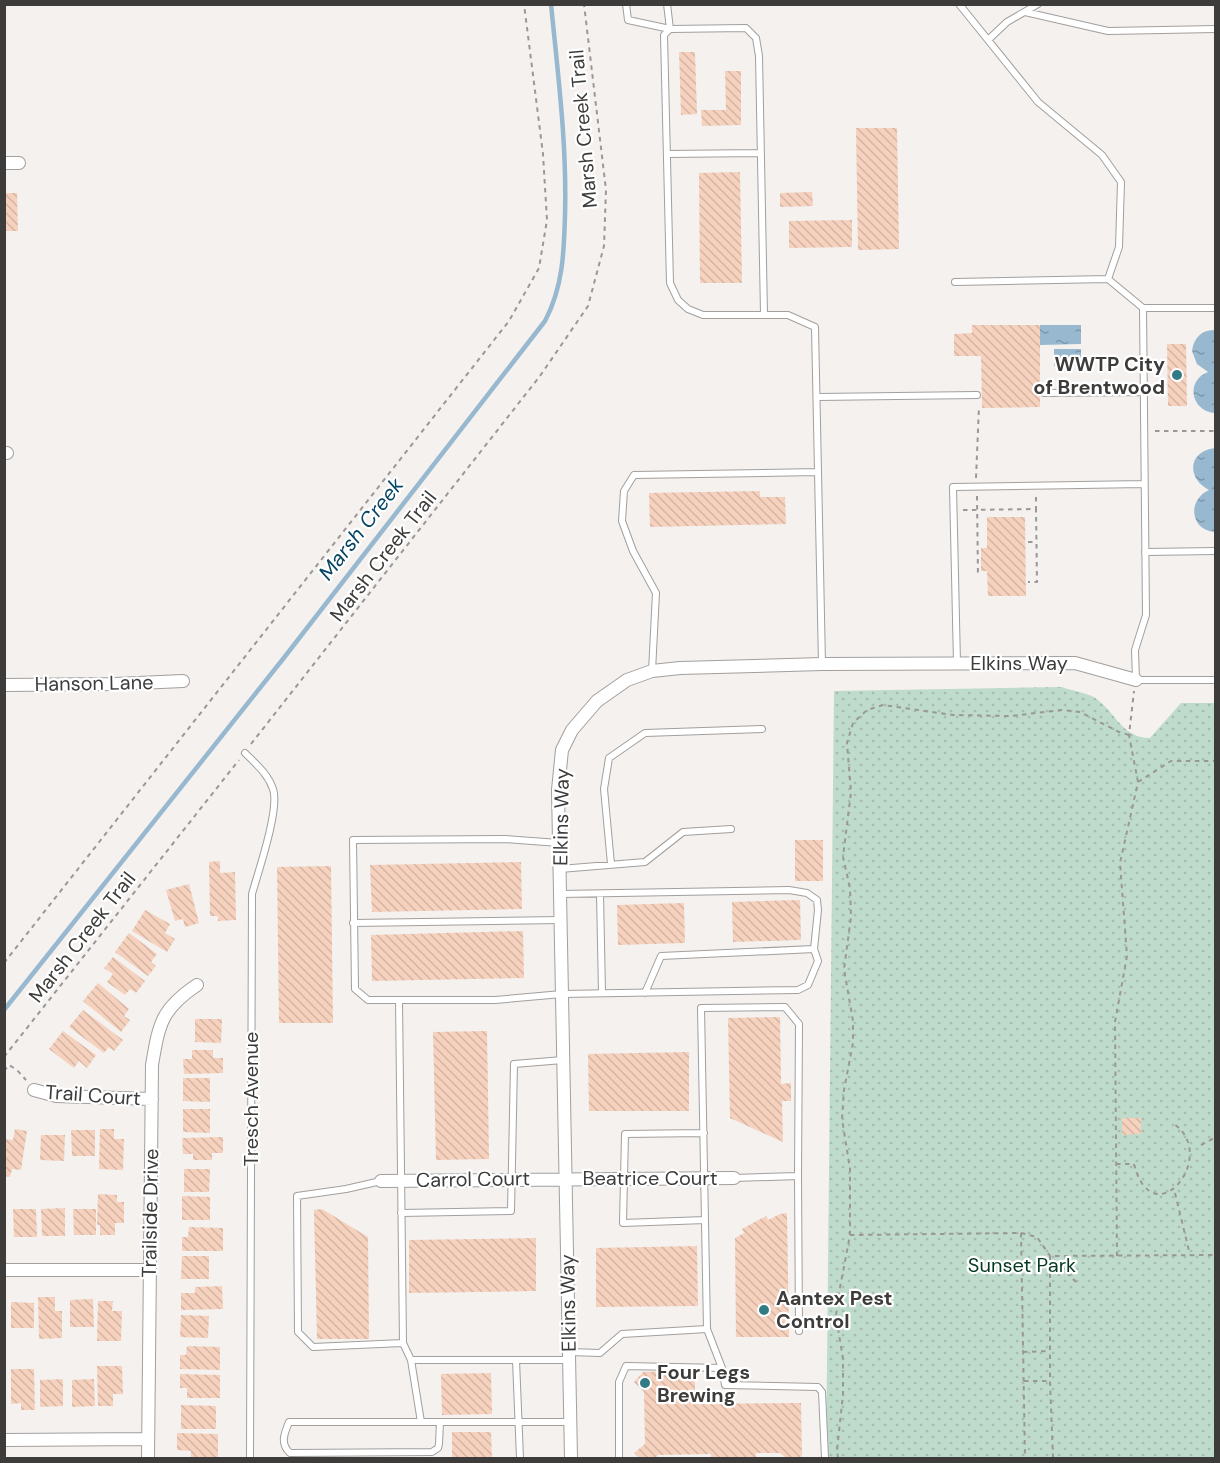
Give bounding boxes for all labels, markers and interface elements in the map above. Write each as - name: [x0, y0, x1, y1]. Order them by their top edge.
- street label: Marsh Creek Trail: [563, 49, 603, 209]
- place label: WWTP City of Brentwood: [1033, 351, 1165, 400]
- marker: WWTP City of Brentwood: [1170, 368, 1184, 382]
- water label: Marsh Creek: [312, 472, 410, 586]
- street label: Marsh Creek Trail: [324, 485, 442, 627]
- street label: Elkins Way: [970, 650, 1068, 676]
- street label: Hanson Lane: [34, 669, 154, 697]
- street label: Elkins Way: [547, 768, 575, 866]
- street label: Marsh Creek Trail: [23, 866, 141, 1008]
- street label: Tresch Avenue: [238, 1032, 264, 1166]
- street label: Trail Court: [44, 1079, 142, 1111]
- street label: Trailside Drive: [136, 1148, 164, 1278]
- street label: Carrol Court: [416, 1165, 530, 1193]
- street label: Beatrice Court: [582, 1165, 718, 1191]
- park label: Sunset Park: [968, 1252, 1076, 1278]
- street label: Elkins Way: [554, 1254, 582, 1352]
- place label: Aantex Pest Control: [776, 1285, 893, 1334]
- marker: Aantex Pest Control: [757, 1303, 771, 1317]
- place label: Four Legs Brewing: [657, 1359, 750, 1408]
- marker: Four Legs Brewing: [638, 1376, 652, 1390]

